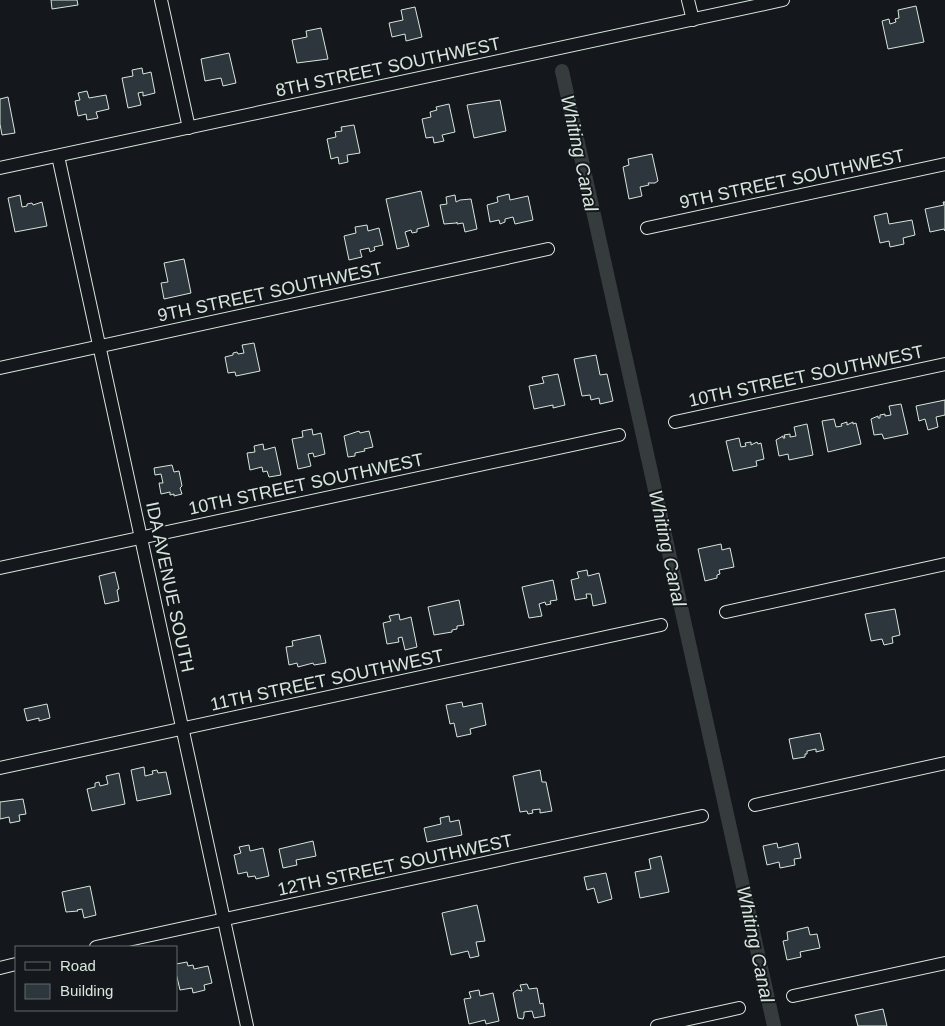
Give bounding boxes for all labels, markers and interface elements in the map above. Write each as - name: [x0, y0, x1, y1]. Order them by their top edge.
- street label: 8TH STREET SOUTHWEST: [274, 33, 502, 101]
- water label: Whiting Canal: [557, 93, 602, 214]
- street label: 9TH STREET SOUTHWEST: [678, 145, 906, 213]
- street label: 9TH STREET SOUTHWEST: [156, 258, 384, 326]
- street label: 10TH STREET SOUTHWEST: [687, 341, 925, 411]
- street label: 10TH STREET SOUTHWEST: [187, 449, 425, 519]
- water label: Whiting Canal: [645, 488, 690, 609]
- street label: IDA AVENUE SOUTH: [142, 500, 198, 674]
- street label: 11TH STREET SOUTHWEST: [208, 645, 446, 715]
- street label: 12TH STREET SOUTHWEST: [276, 830, 514, 900]
- water label: Whiting Canal: [733, 884, 778, 1005]
- legend: [15, 946, 178, 1011]
- text: Road: [60, 957, 96, 974]
- text: Building: [60, 982, 113, 999]

